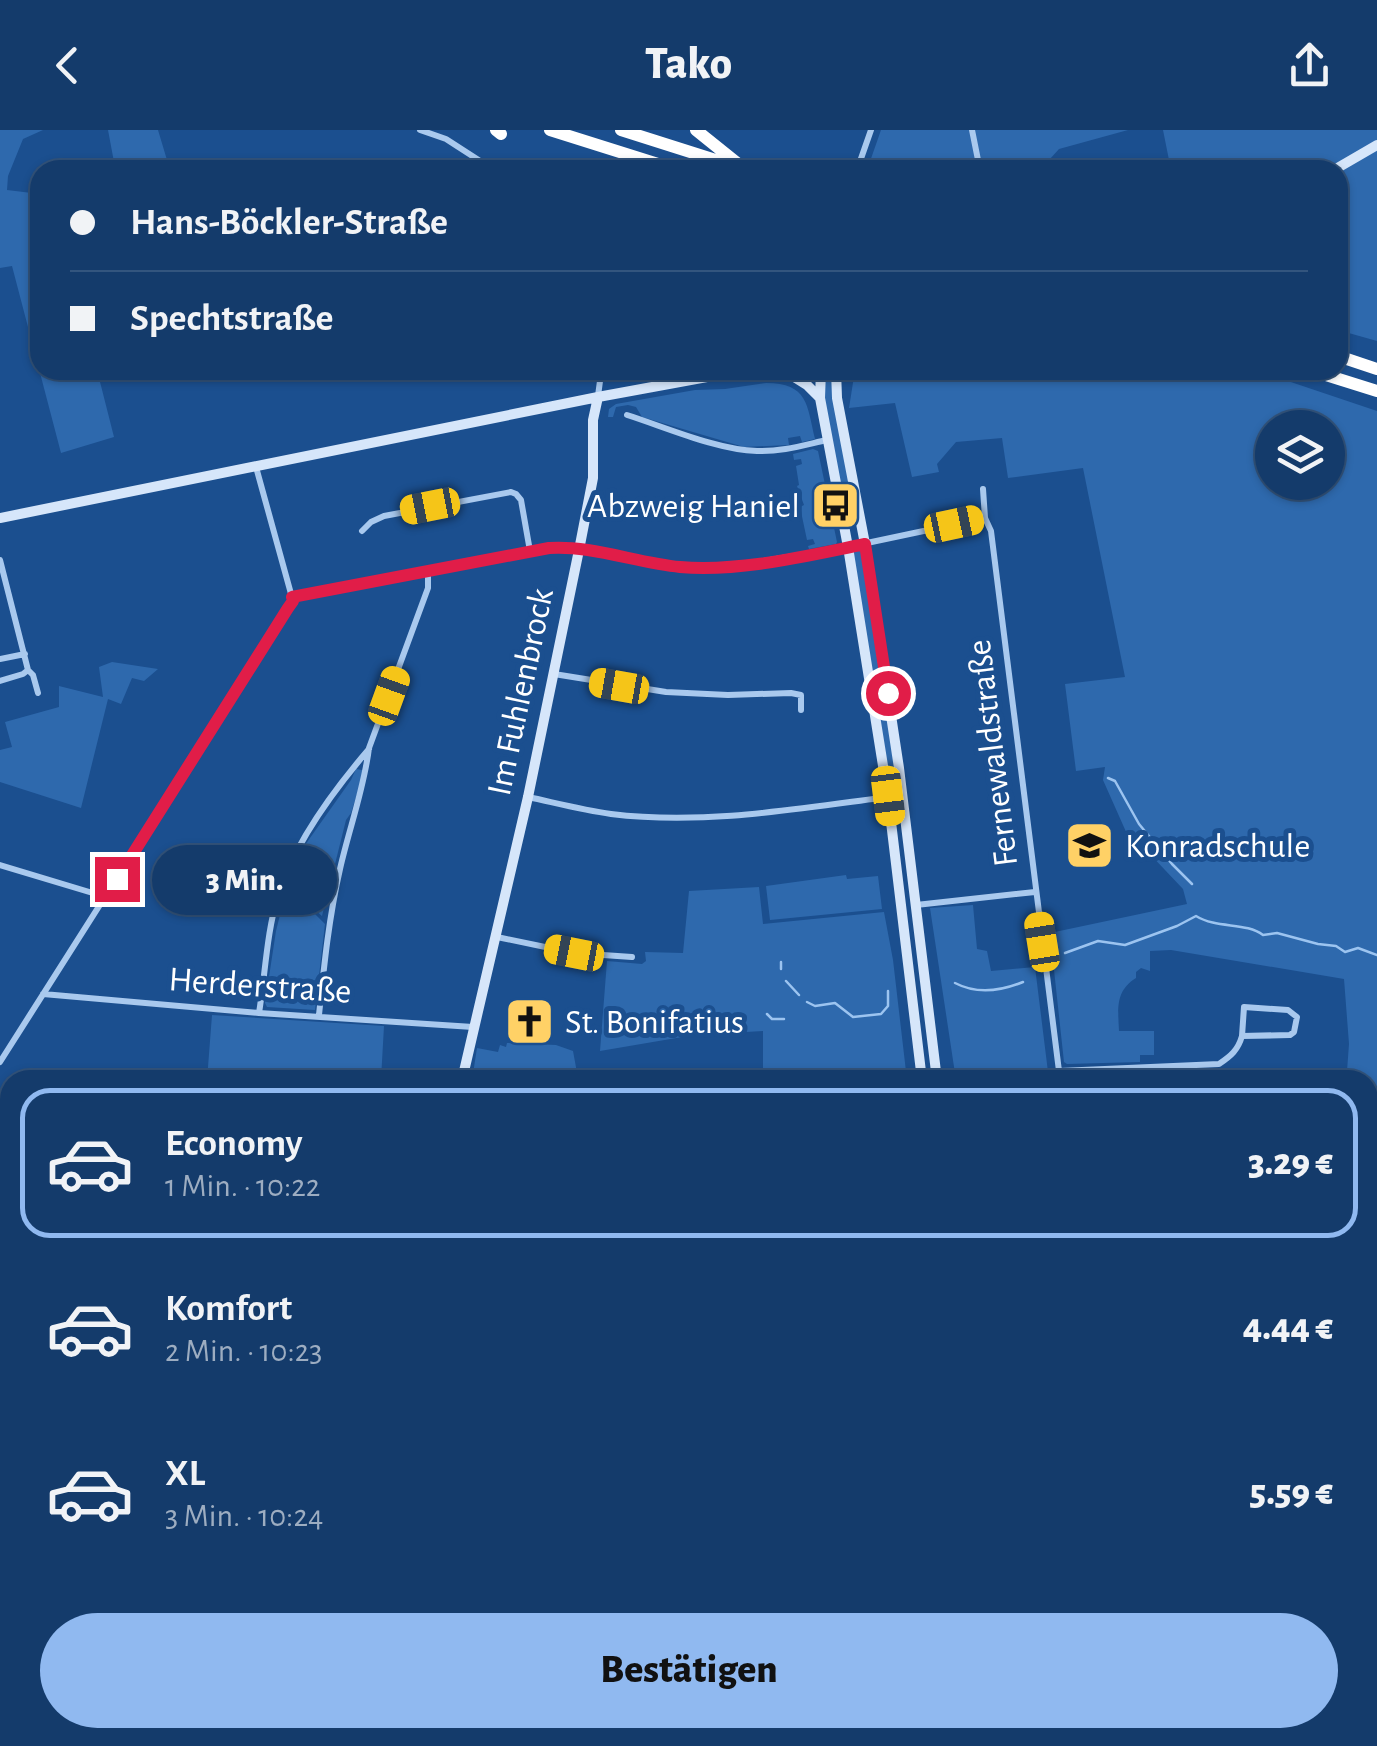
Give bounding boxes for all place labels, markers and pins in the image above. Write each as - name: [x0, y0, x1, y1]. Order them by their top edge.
- bus stop icon: Abzweig Haniel: [809, 480, 861, 532]
- place label: Abzweig Haniel: [587, 489, 800, 524]
- school or university icon: Konradschule: [1064, 820, 1116, 872]
- place label: Konradschule: [1125, 829, 1310, 864]
- church icon: St. Bonifatius: [504, 996, 556, 1048]
- place label: St. Bonifatius: [565, 1005, 744, 1040]

